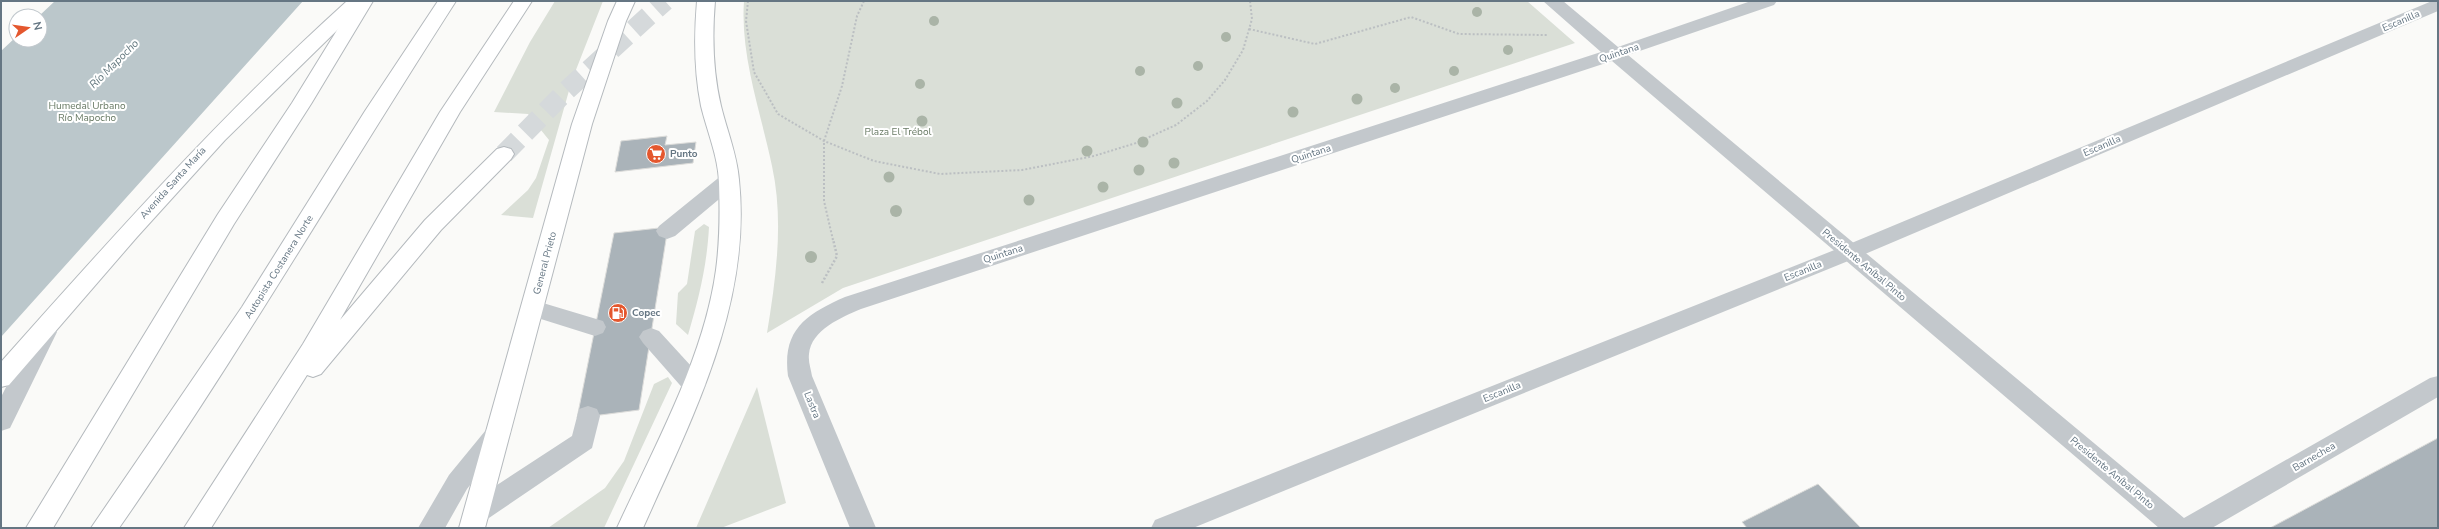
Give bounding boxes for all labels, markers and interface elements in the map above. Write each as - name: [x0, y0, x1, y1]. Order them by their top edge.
- street label: Escanilla: [2380, 7, 2422, 35]
- north arrow: [8, 8, 48, 48]
- text: N: [29, 20, 45, 32]
- water label: Río Mapocho: [86, 36, 142, 92]
- street label: Quintana: [1597, 40, 1641, 66]
- park label: Humedal Urbano Río Mapocho: [49, 99, 126, 125]
- park label: Plaza El Trébol: [865, 125, 931, 139]
- street label: Escanilla: [2081, 132, 2123, 160]
- street label: Quintana: [1289, 141, 1333, 167]
- supermarket icon: Punto: [645, 143, 667, 165]
- street label: Avenida Santa María: [137, 144, 209, 222]
- place label: Punto: [670, 147, 698, 161]
- street label: Autopista Costanera Norte: [241, 213, 317, 321]
- street label: Presidente Aníbal Pinto: [1819, 226, 1909, 305]
- street label: General Prieto: [530, 230, 560, 296]
- street label: Quintana: [981, 241, 1025, 267]
- street label: Escanilla: [1782, 257, 1824, 285]
- fuel station icon: Copec: [607, 302, 629, 324]
- place label: Copec: [632, 306, 661, 320]
- street label: Escanilla: [1481, 378, 1523, 406]
- street label: Lastra: [800, 389, 824, 421]
- street label: Presidente Aníbal Pinto: [2067, 434, 2157, 513]
- street label: Barnechea: [2290, 439, 2338, 475]

